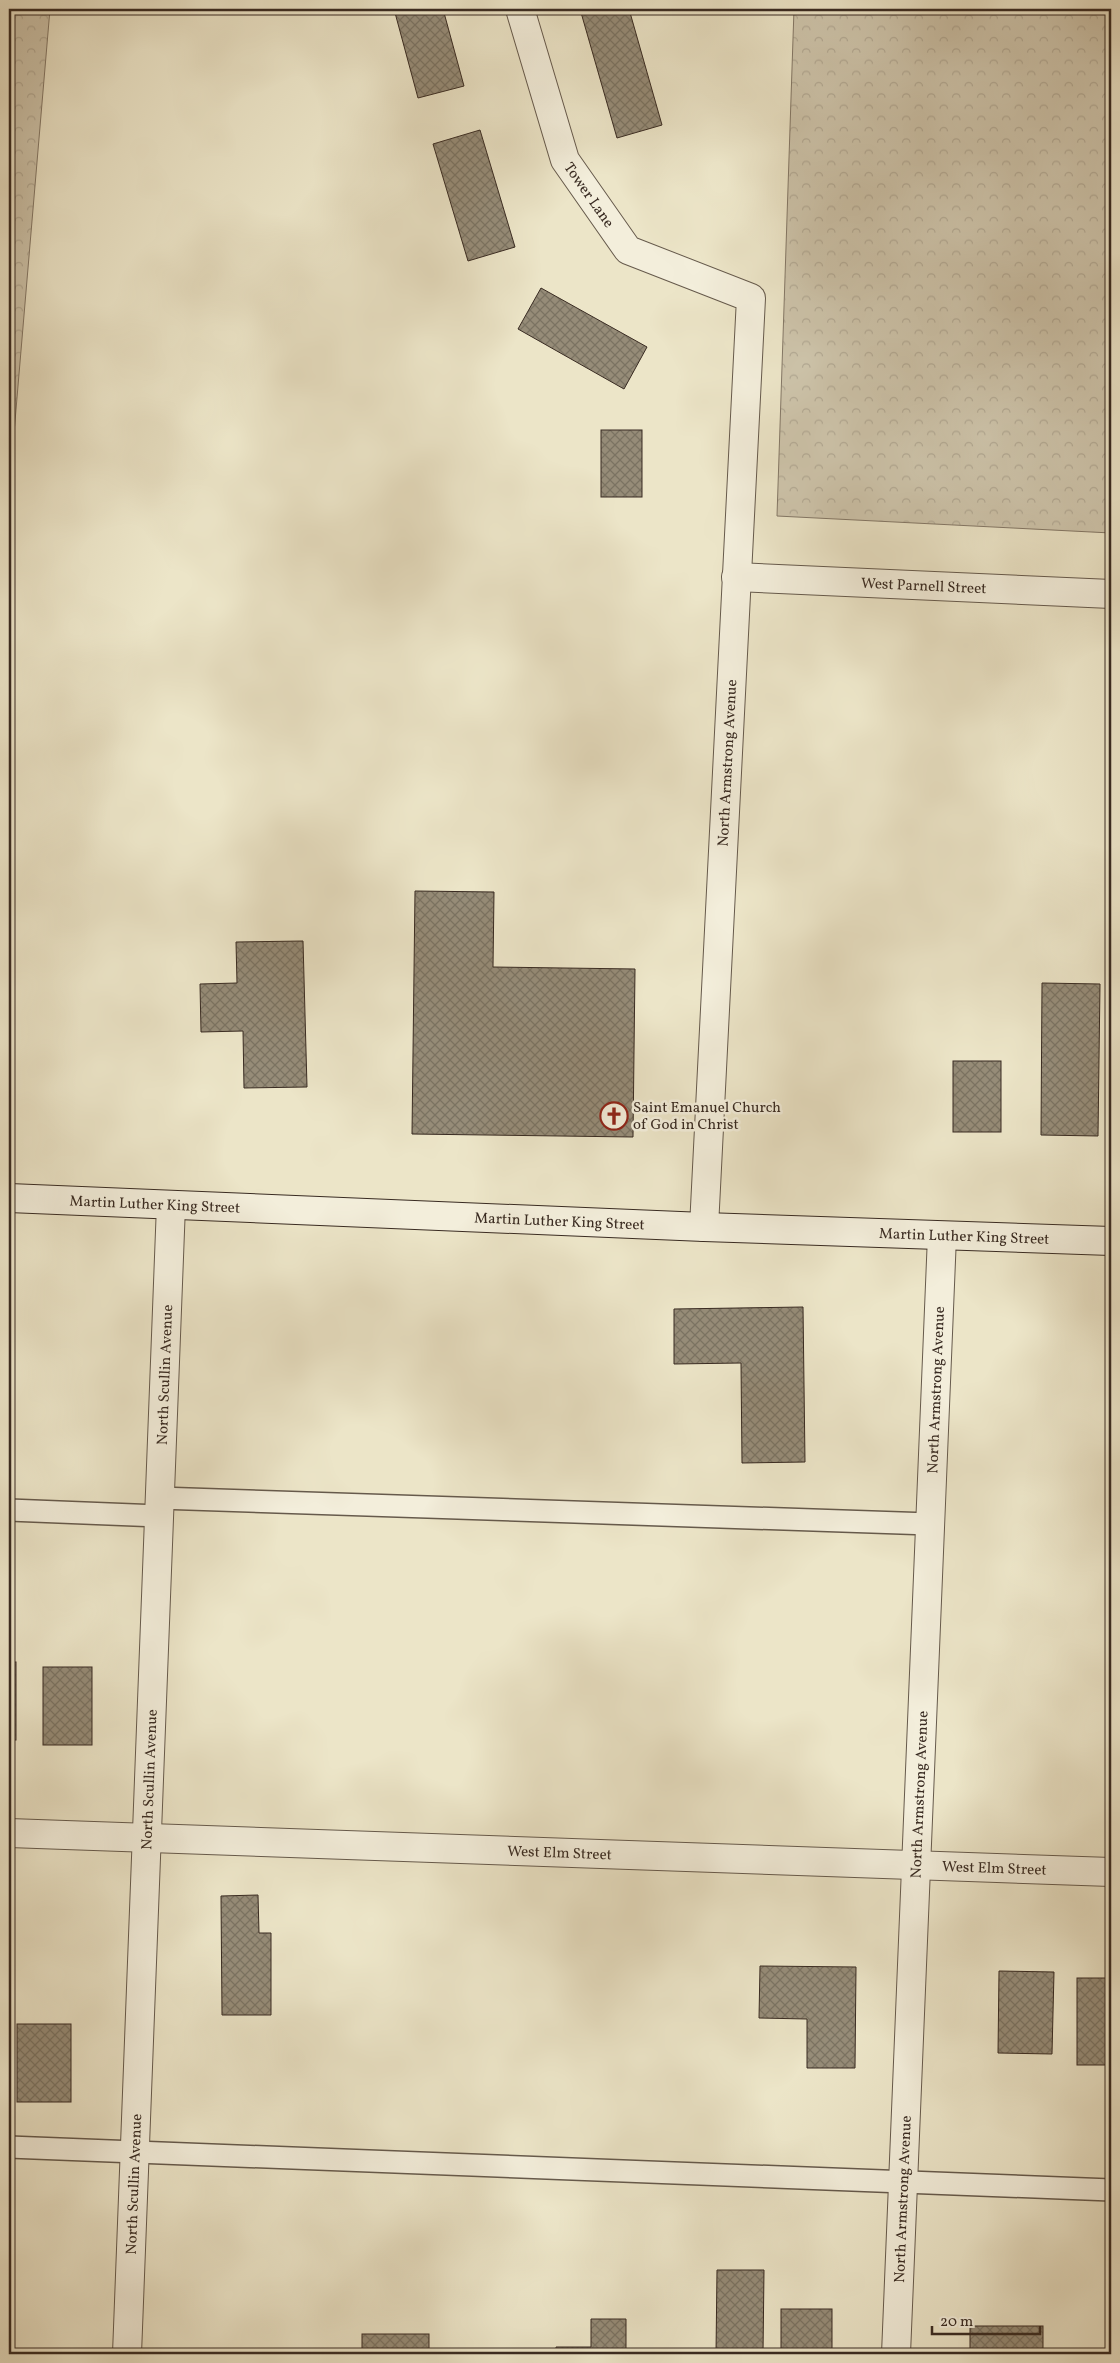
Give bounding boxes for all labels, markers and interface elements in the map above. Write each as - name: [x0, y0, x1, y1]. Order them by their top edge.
- street label: Tower Lane: [558, 159, 618, 233]
- street label: West Parnell Street: [861, 574, 987, 600]
- street label: North Armstrong Avenue: [714, 679, 743, 847]
- place label: Saint Emanuel Church of God in Christ: [633, 1098, 781, 1136]
- church icon: Saint Emanuel Church of God in Christ: [599, 1101, 629, 1131]
- street label: Martin Luther King Street: [69, 1192, 241, 1220]
- street label: Martin Luther King Street: [474, 1208, 645, 1237]
- street label: Martin Luther King Street: [879, 1224, 1050, 1251]
- street label: North Scullin Avenue: [153, 1304, 179, 1446]
- street label: North Armstrong Avenue: [923, 1306, 951, 1474]
- street label: North Scullin Avenue: [137, 1709, 164, 1850]
- street label: North Armstrong Avenue: [907, 1710, 934, 1879]
- street label: West Elm Street: [507, 1842, 612, 1866]
- street label: West Elm Street: [942, 1857, 1047, 1882]
- street label: North Scullin Avenue: [122, 2113, 148, 2255]
- street label: North Armstrong Avenue: [890, 2115, 918, 2283]
- scale bar: [932, 2303, 1040, 2335]
- text: 20 m: [940, 2312, 973, 2333]

